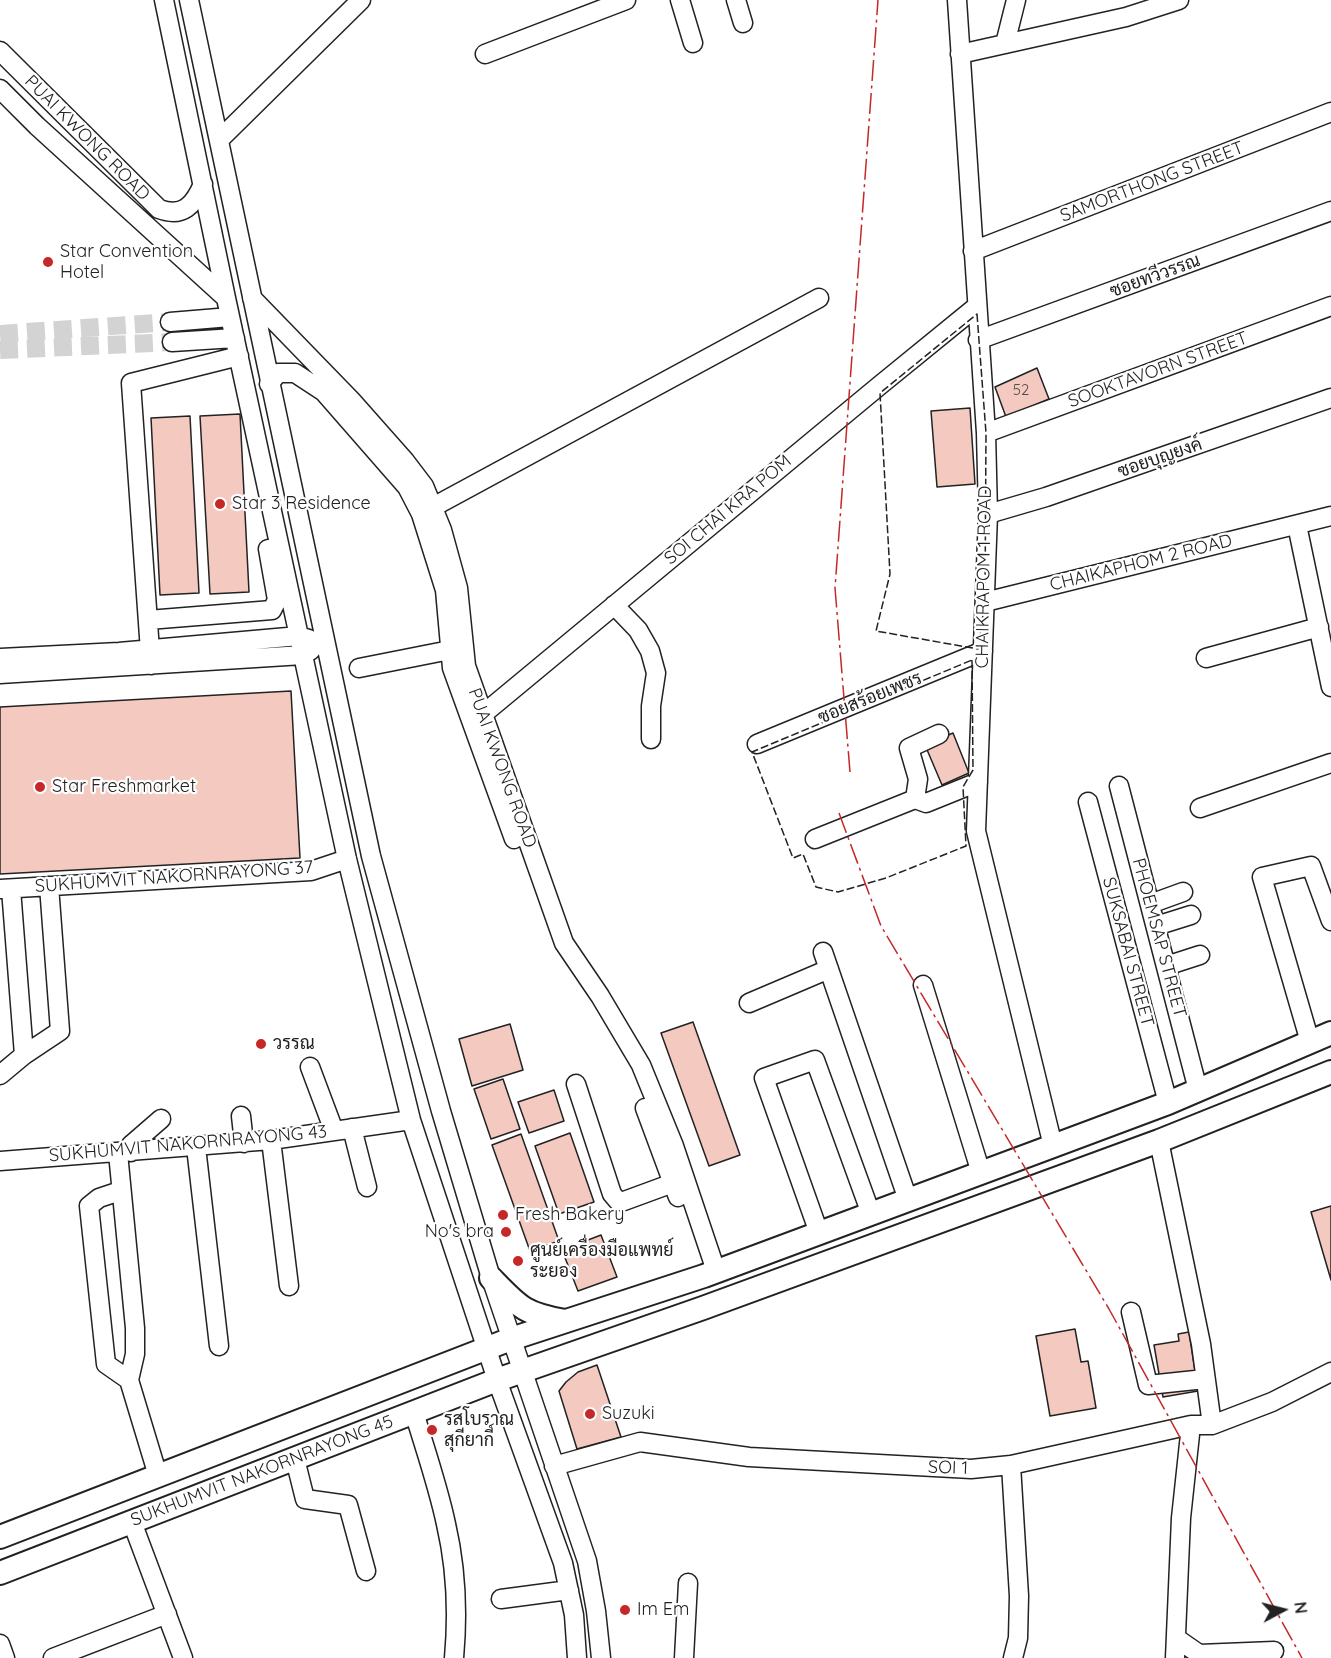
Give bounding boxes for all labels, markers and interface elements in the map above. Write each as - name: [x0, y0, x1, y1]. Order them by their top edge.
- street label: PUAI KWONG ROAD: [20, 71, 154, 205]
- street label: SAMORTHONG STREET: [1057, 137, 1247, 227]
- place label: Star Convention Hotel: [60, 241, 193, 284]
- street label: ซอยทวีวรรณ: [1107, 250, 1203, 302]
- marker: Star Convention Hotel: [41, 255, 55, 269]
- street label: SOOKTAVORN STREET: [1065, 327, 1251, 413]
- house number: 52: [1013, 381, 1029, 399]
- street label: ซอยบุญยงค์: [1115, 433, 1205, 483]
- street label: SOI CHAI KRA POM: [660, 451, 796, 569]
- street label: CHAIKRAPOM 1 ROAD: [972, 485, 996, 669]
- place label: Star 3 Residence: [232, 493, 371, 515]
- marker: Star 3 Residence: [213, 497, 227, 511]
- street label: CHAIKAPHOM 2 ROAD: [1048, 530, 1234, 596]
- street label: ซอยสร้อยเพชร: [815, 667, 925, 729]
- street label: PUAI KWONG ROAD: [463, 685, 541, 851]
- place label: Star Freshmarket: [52, 776, 196, 798]
- marker: Star Freshmarket: [33, 780, 47, 794]
- street label: PHOEMSAP STREET: [1127, 856, 1191, 1020]
- street label: SUKHUMVIT NAKORNRAYONG 37: [34, 857, 314, 897]
- street label: SUKSABAI STREET: [1098, 875, 1158, 1029]
- place label: วรรณ: [273, 1033, 315, 1055]
- marker: วรรณ: [254, 1037, 268, 1051]
- street label: SUKHUMVIT NAKORNRAYONG 43: [48, 1121, 328, 1167]
- place label: Fresh Bakery: [515, 1204, 624, 1226]
- marker: Fresh Bakery: [496, 1208, 510, 1222]
- place label: No's bra: [425, 1221, 494, 1243]
- marker: No's bra: [499, 1225, 513, 1239]
- place label: ศูนย์เครื่องมือแพทย์ ระยอง: [530, 1240, 674, 1282]
- marker: ศูนย์เครื่องมือแพทย์ ระยอง: [511, 1254, 525, 1268]
- place label: Suzuki: [602, 1403, 655, 1425]
- marker: Suzuki: [583, 1407, 597, 1421]
- place label: รสโบราณ สุกียากี์: [444, 1409, 514, 1452]
- street label: SUKHUMVIT NAKORNRAYONG 45: [128, 1411, 396, 1531]
- marker: รสโบราณ สุกียากี์: [425, 1423, 439, 1437]
- street label: SOI 1: [928, 1457, 968, 1479]
- north arrow: [1253, 1580, 1313, 1640]
- place label: Im Em: [637, 1599, 689, 1621]
- text: N: [1290, 1601, 1312, 1615]
- marker: Im Em: [618, 1603, 632, 1617]

